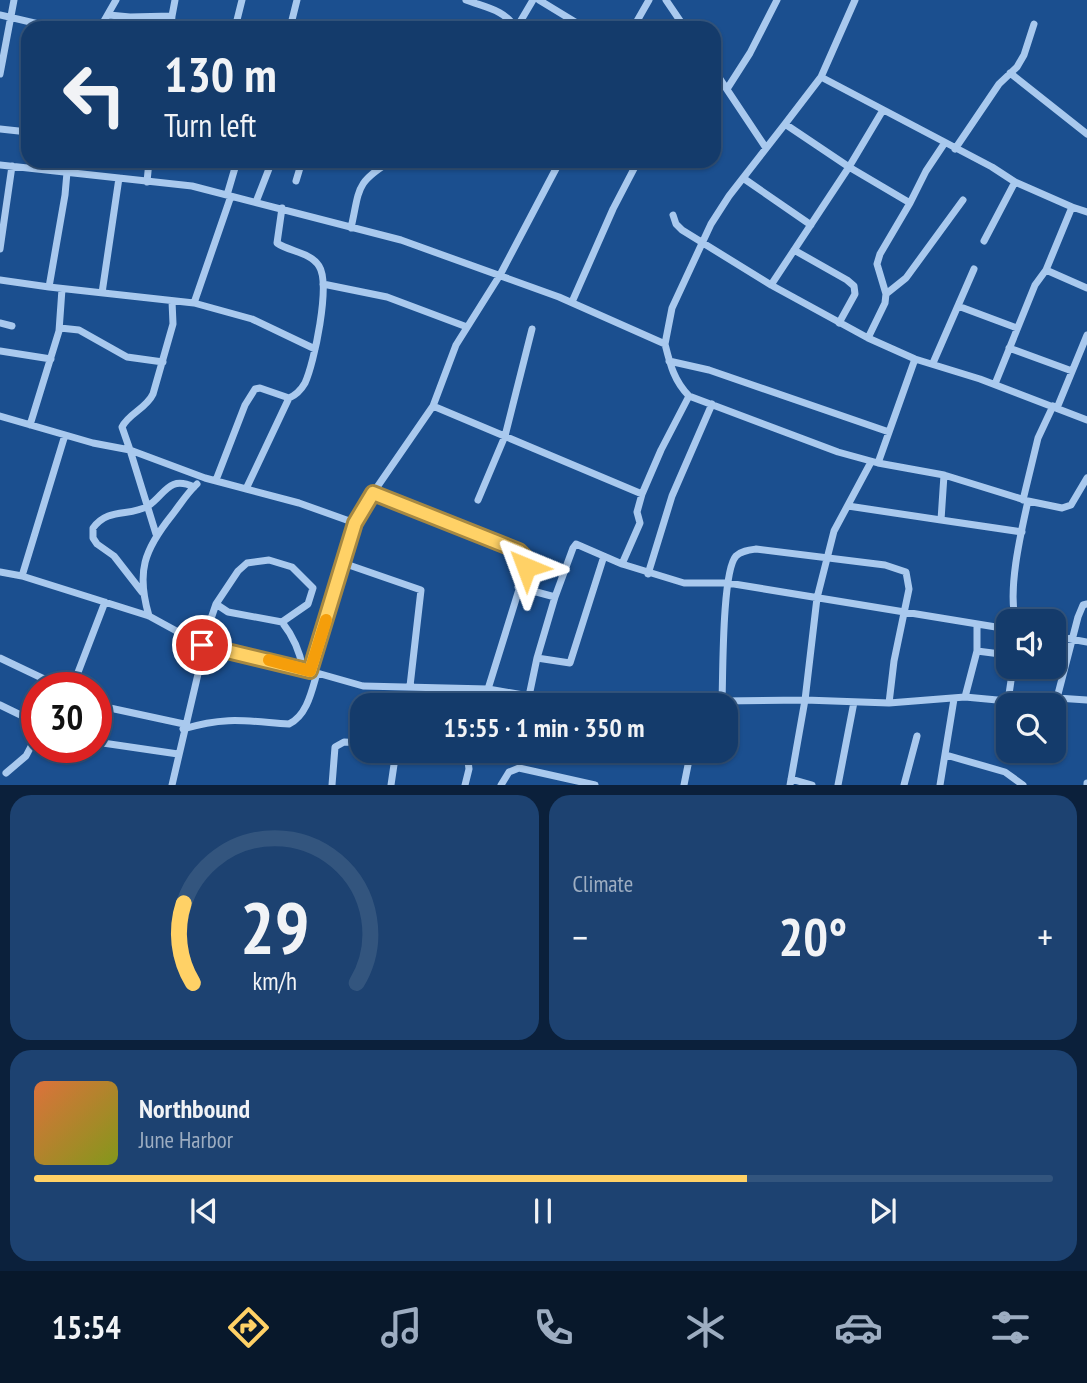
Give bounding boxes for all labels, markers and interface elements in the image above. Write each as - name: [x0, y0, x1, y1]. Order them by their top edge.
- text: 130 m: [164, 42, 277, 106]
- icon: left: [49, 49, 140, 140]
- text: Turn left: [164, 104, 256, 146]
- position arrow: [489, 530, 563, 604]
- map controls: [996, 609, 1066, 763]
- button: sound: [996, 609, 1066, 679]
- pin: [172, 615, 232, 675]
- icon: arrive: [183, 626, 221, 664]
- speed limit sign: 30: [21, 672, 112, 763]
- button: search: [996, 693, 1066, 763]
- text: 15:55 · 1 min · 350 m: [444, 711, 644, 744]
- text: Climate: [573, 869, 633, 898]
- text: 29: [239, 880, 309, 974]
- text: 20°: [778, 903, 847, 970]
- text: −: [573, 912, 588, 961]
- text: +: [1037, 912, 1053, 961]
- text: km/h: [252, 965, 296, 997]
- text: Northbound: [139, 1092, 250, 1125]
- text: June Harbor: [139, 1125, 233, 1154]
- icon: previous: [185, 1192, 223, 1230]
- icon: pause: [524, 1192, 562, 1230]
- icon: next: [864, 1192, 902, 1230]
- icon: directions: [224, 1303, 273, 1352]
- icon: music: [377, 1303, 426, 1352]
- icon: phone: [529, 1303, 578, 1352]
- icon: climate: [681, 1303, 730, 1352]
- icon: car: [834, 1303, 883, 1352]
- icon: filters: [986, 1303, 1035, 1352]
- text: 15:54: [52, 1306, 121, 1348]

